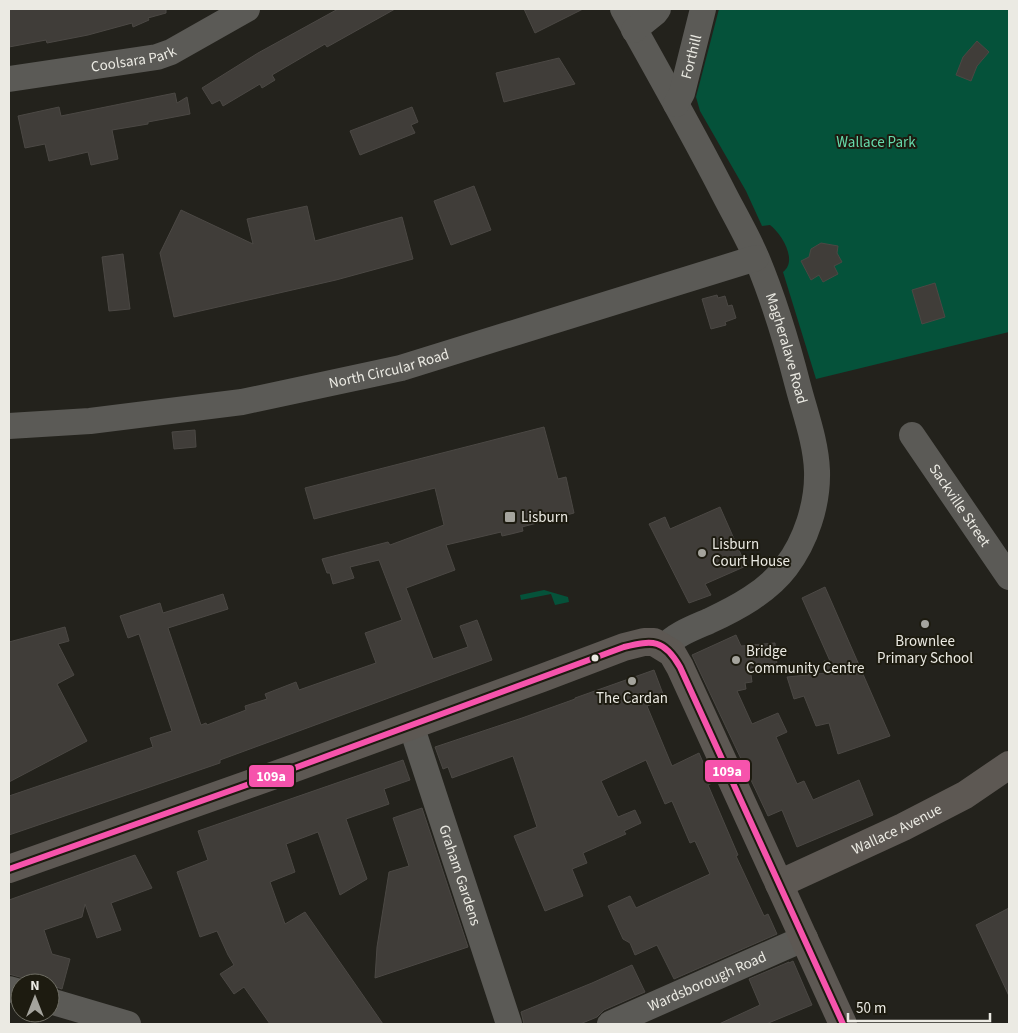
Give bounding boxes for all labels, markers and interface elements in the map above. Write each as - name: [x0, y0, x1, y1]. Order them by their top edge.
- street label: Forthill: [676, 32, 707, 81]
- street label: Coolsara Park: [90, 41, 181, 78]
- park label: Wallace Park: [836, 132, 916, 153]
- street label: Magheralave Road: [760, 290, 812, 406]
- street label: North Circular Road: [327, 344, 452, 394]
- street label: Sackville Street: [924, 460, 995, 551]
- place label: Lisburn: [521, 507, 568, 528]
- marker: Lisburn: [503, 510, 517, 524]
- place label: Lisburn Court House: [712, 534, 790, 572]
- marker: Lisburn Court House: [696, 547, 708, 559]
- marker: Brownlee Primary School: [919, 618, 931, 630]
- place label: Brownlee Primary School: [877, 631, 973, 669]
- place label: Bridge Community Centre: [746, 641, 864, 679]
- unlabelled marker: [590, 653, 600, 663]
- marker: Bridge Community Centre: [730, 654, 742, 666]
- marker: The Cardan: [626, 675, 638, 687]
- place label: The Cardan: [596, 688, 668, 709]
- line badge: 109a: [704, 759, 751, 783]
- text: 109a: [712, 762, 742, 782]
- line badge: 109a: [248, 764, 295, 788]
- text: 109a: [256, 767, 286, 787]
- street label: Wallace Avenue: [849, 799, 946, 860]
- street label: Graham Gardens: [433, 822, 486, 928]
- street label: Wardsborough Road: [645, 946, 770, 1017]
- north arrow: [10, 973, 60, 1023]
- text: N: [30, 976, 40, 996]
- scale bar: [848, 990, 990, 1022]
- text: 50 m: [856, 998, 886, 1019]

